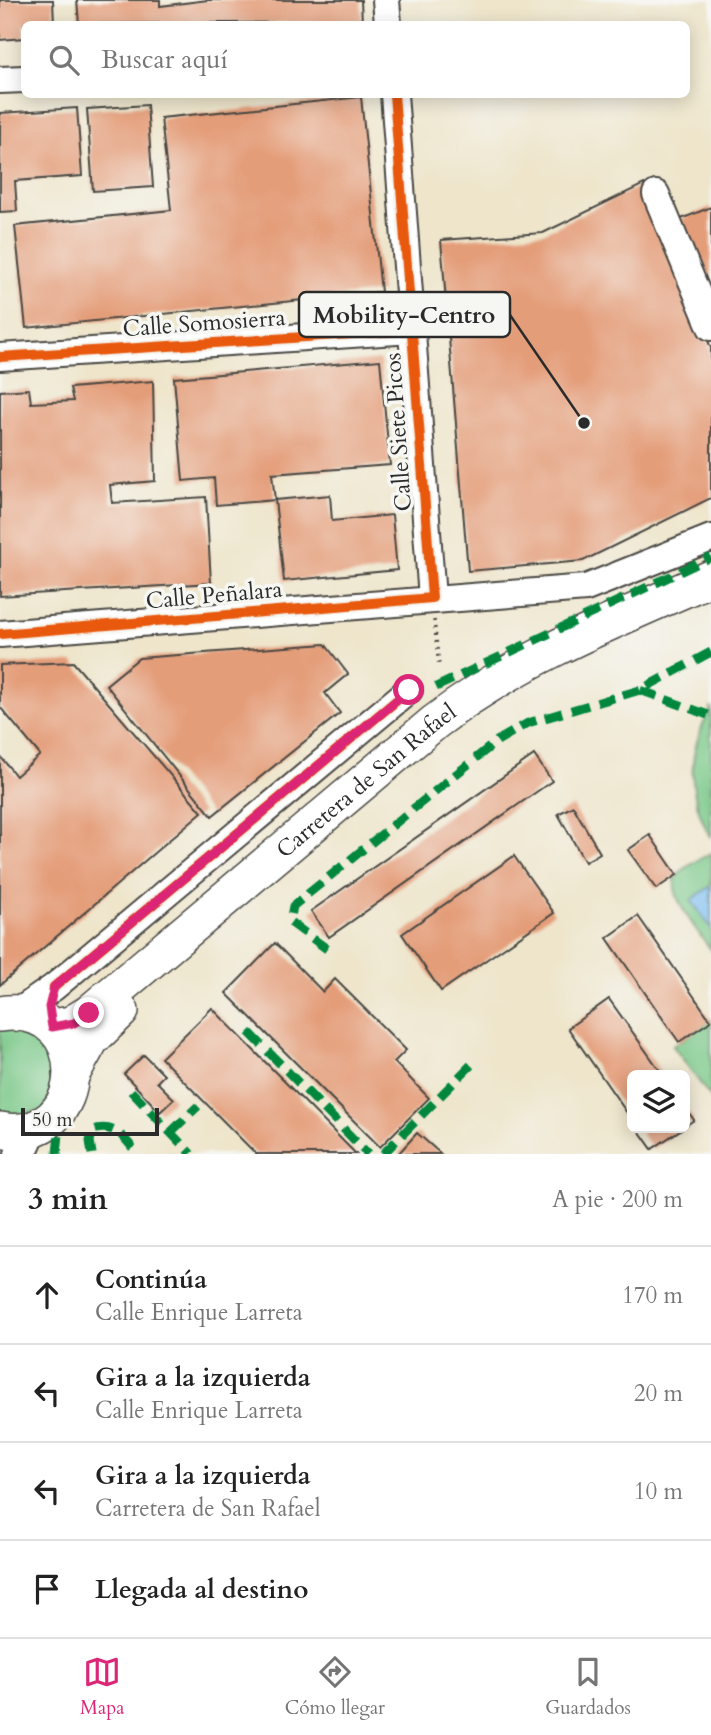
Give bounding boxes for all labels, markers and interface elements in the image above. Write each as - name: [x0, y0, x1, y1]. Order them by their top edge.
- search box: [21, 21, 690, 98]
- icon: search: [45, 41, 83, 79]
- text: Buscar aquí: [101, 42, 228, 77]
- callout: Mobility-Centro: [299, 292, 510, 337]
- text: Mobility-Centro: [313, 299, 495, 332]
- street label: Calle Somosierra: [122, 302, 286, 344]
- street label: Calle Siete Picos: [377, 352, 419, 512]
- street label: Calle Peñalara: [144, 574, 284, 616]
- route start: [393, 674, 424, 705]
- street label: Carretera de San Rafael: [269, 696, 462, 865]
- route end: [73, 997, 104, 1028]
- map controls: [627, 1070, 690, 1133]
- button: layers: [627, 1070, 690, 1133]
- scale bar: [21, 1105, 159, 1137]
- text: 50 m: [32, 1107, 73, 1133]
- text: 3 min: [28, 1179, 108, 1220]
- text: A pie · 200 m: [552, 1184, 683, 1215]
- text: Continúa: [95, 1262, 207, 1297]
- icon: ahead: [28, 1276, 66, 1314]
- text: 170 m: [622, 1280, 683, 1311]
- text: Calle Enrique Larreta: [95, 1297, 303, 1328]
- text: Gira a la izquierda: [95, 1360, 311, 1395]
- icon: left: [28, 1374, 66, 1412]
- text: 20 m: [634, 1378, 683, 1409]
- text: Calle Enrique Larreta: [95, 1395, 303, 1426]
- text: Gira a la izquierda: [95, 1458, 311, 1493]
- icon: left: [28, 1472, 66, 1510]
- text: 10 m: [634, 1476, 683, 1507]
- text: Carretera de San Rafael: [95, 1493, 321, 1524]
- icon: arrive: [28, 1570, 66, 1608]
- text: Llegada al destino: [95, 1572, 309, 1607]
- tab: Mapa: [80, 1653, 125, 1721]
- tab: Cómo llegar: [285, 1653, 385, 1721]
- tab: Guardados: [545, 1653, 631, 1721]

